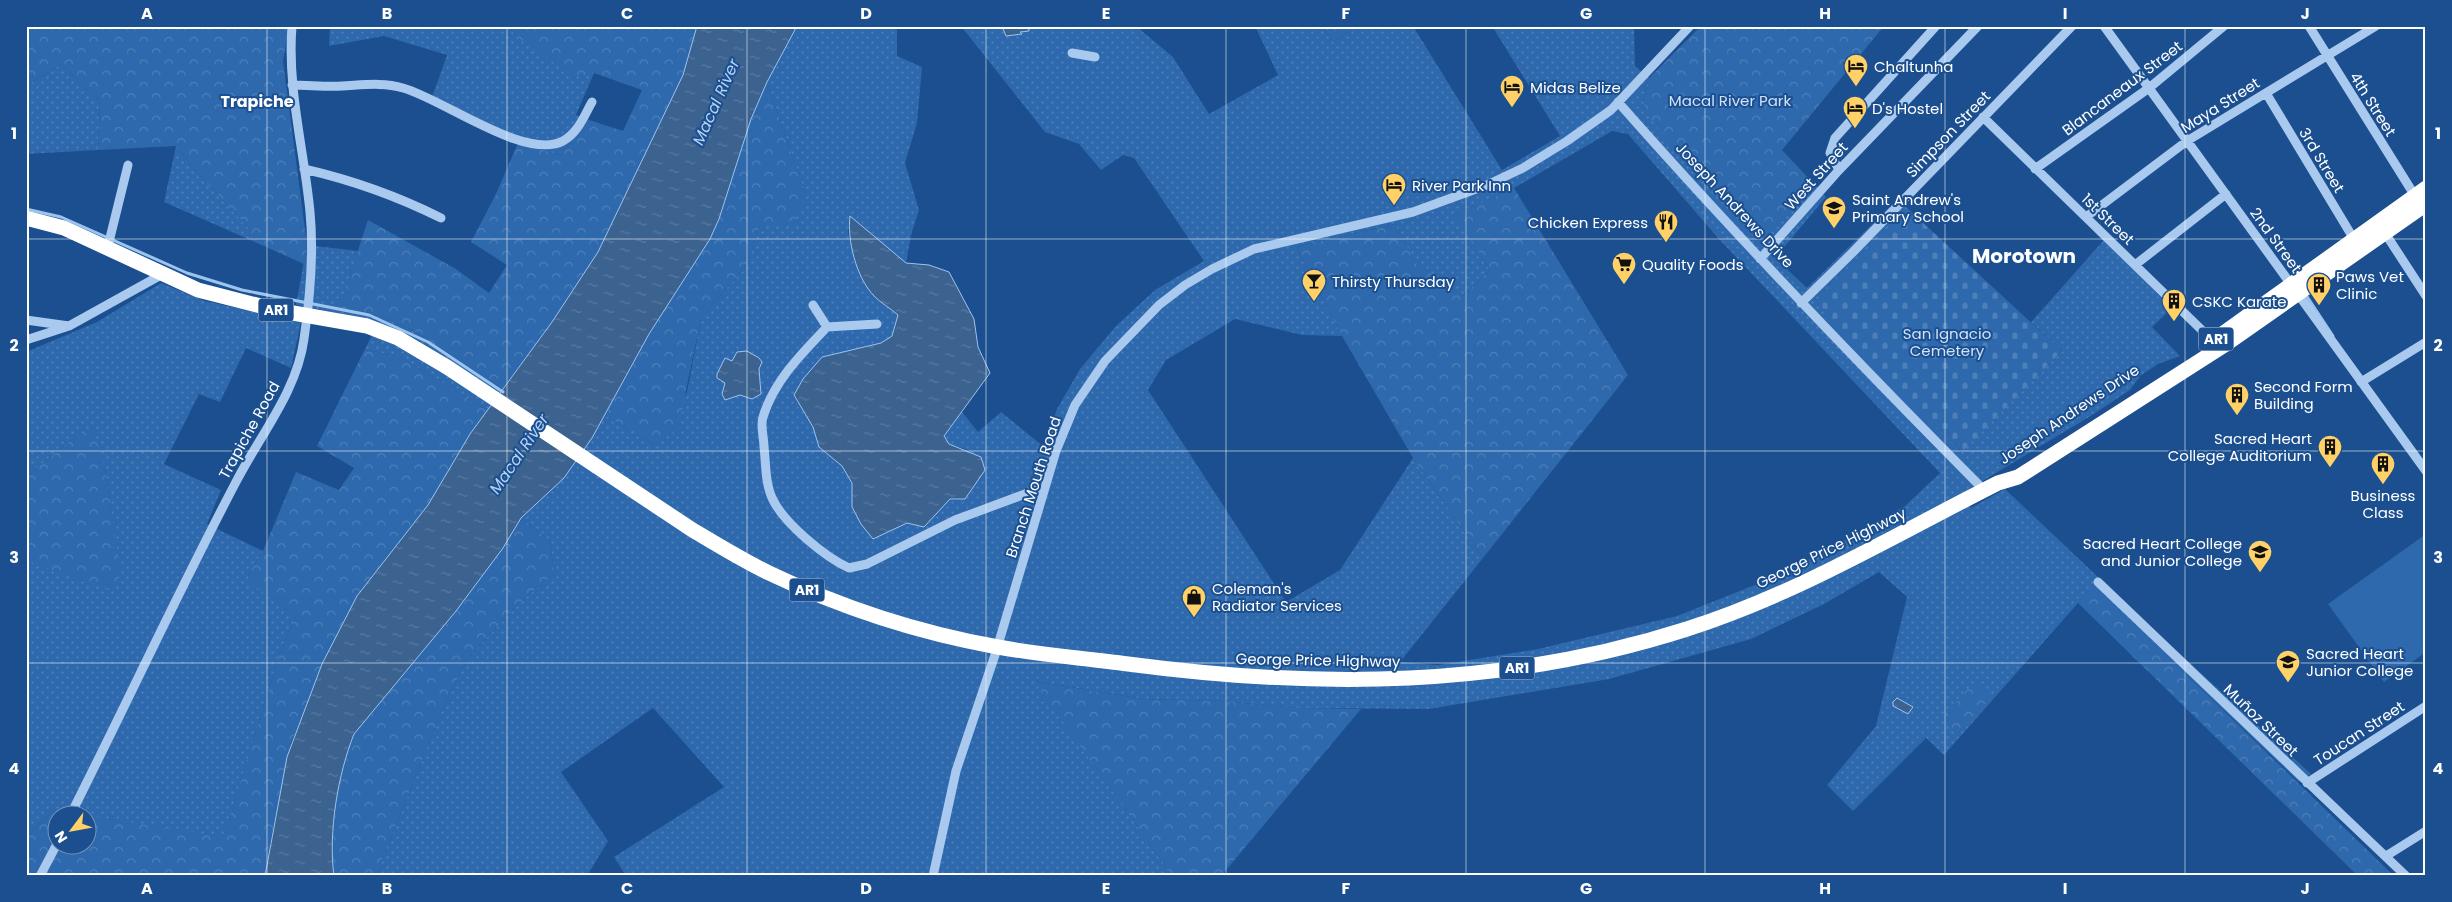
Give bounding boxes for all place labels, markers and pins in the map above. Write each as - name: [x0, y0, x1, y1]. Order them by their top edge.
- hotel icon: Chaltunha: [1843, 53, 1869, 87]
- place label: Chaltunha: [1874, 56, 1953, 77]
- hotel icon: Midas Belize: [1499, 74, 1525, 108]
- place label: Midas Belize: [1530, 77, 1621, 98]
- hotel icon: D's Hostel: [1842, 95, 1868, 129]
- place label: D's Hostel: [1872, 98, 1943, 119]
- hotel icon: River Park Inn: [1381, 172, 1407, 206]
- place label: River Park Inn: [1412, 175, 1511, 196]
- place label: Saint Andrew's Primary School: [1852, 189, 1964, 227]
- school or university icon: Saint Andrew's Primary School: [1821, 195, 1847, 229]
- restaurant icon: Chicken Express: [1653, 209, 1679, 243]
- place label: Chicken Express: [1528, 212, 1648, 233]
- supermarket icon: Quality Foods: [1611, 251, 1637, 285]
- place label: Quality Foods: [1642, 254, 1744, 275]
- place label: Paws Vet Clinic: [2336, 266, 2404, 304]
- bar icon: Thirsty Thursday: [1301, 268, 1327, 302]
- place label: Thirsty Thursday: [1332, 271, 1455, 292]
- building icon: Paws Vet Clinic: [2306, 272, 2332, 306]
- building icon: CSKC Karate: [2161, 288, 2187, 322]
- place label: CSKC Karate: [2192, 291, 2287, 312]
- place label: Second Form Building: [2254, 376, 2353, 414]
- building icon: Second Form Building: [2224, 382, 2250, 416]
- place label: Sacred Heart College Auditorium: [2168, 428, 2312, 466]
- building icon: Sacred Heart College Auditorium: [2317, 434, 2343, 468]
- building icon: Business Class: [2370, 451, 2396, 485]
- place label: Business Class: [2351, 485, 2416, 523]
- place label: Sacred Heart College and Junior College: [2083, 533, 2242, 571]
- school or university icon: Sacred Heart College and Junior College: [2247, 539, 2273, 573]
- place label: Coleman's Radiator Services: [1212, 578, 1342, 616]
- shop icon: Coleman's Radiator Services: [1181, 584, 1207, 618]
- place label: Sacred Heart Junior College: [2306, 643, 2413, 681]
- school or university icon: Sacred Heart Junior College: [2275, 649, 2301, 683]

